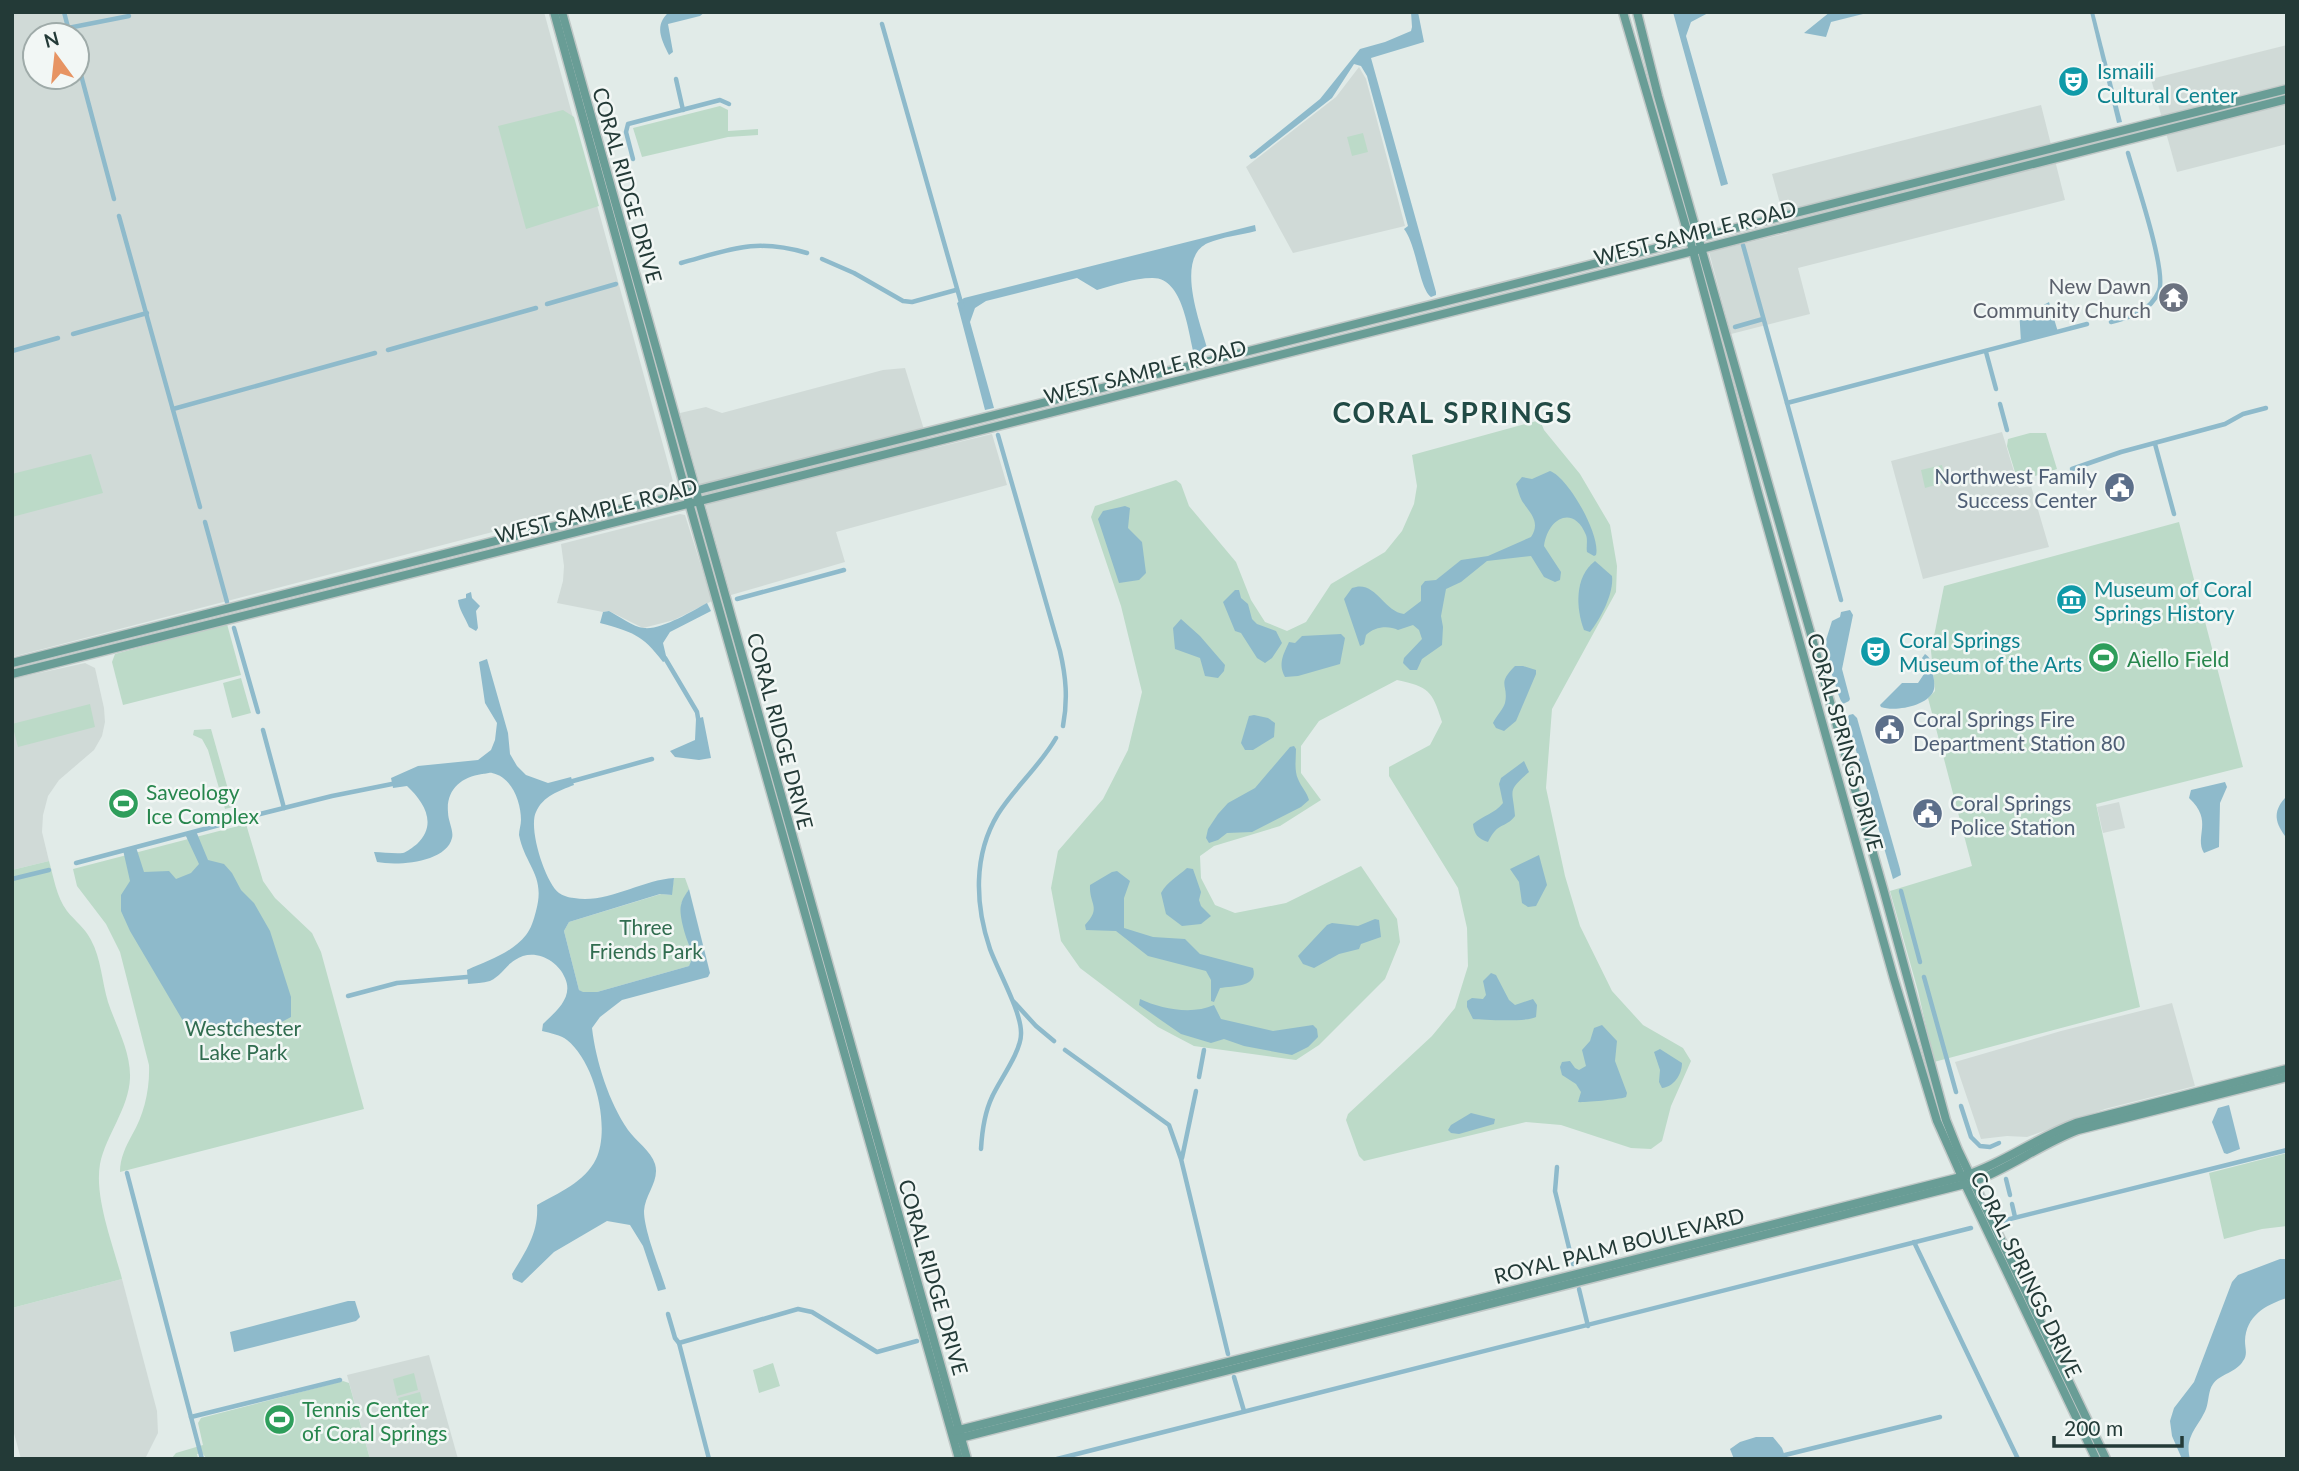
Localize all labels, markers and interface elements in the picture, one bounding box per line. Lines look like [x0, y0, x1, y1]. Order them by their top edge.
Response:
north arrow [21, 21, 91, 91]
text: N [41, 26, 62, 52]
place label: Ismaili Cultural Center [2097, 58, 2238, 107]
theatre icon: Ismaili Cultural Center [2057, 65, 2091, 99]
street label: CORAL RIDGE DRIVE [588, 84, 668, 286]
street label: WEST SAMPLE ROAD [1591, 195, 1799, 269]
place label: New Dawn Community Church [1973, 273, 2151, 322]
temple icon: New Dawn Community Church [2157, 280, 2191, 314]
street label: WEST SAMPLE ROAD [1041, 334, 1249, 408]
district label: CORAL SPRINGS [1333, 395, 1573, 429]
place label: Northwest Family Success Center [1934, 463, 2097, 512]
public building icon: Northwest Family Success Center [2103, 470, 2137, 504]
street label: WEST SAMPLE ROAD [492, 473, 700, 547]
place label: Museum of Coral Springs History [2094, 576, 2252, 625]
museum icon: Museum of Coral Springs History [2054, 583, 2088, 617]
place label: Coral Springs Museum of the Arts [1899, 627, 2082, 676]
street label: CORAL RIDGE DRIVE [743, 630, 819, 832]
street label: CORAL SPRINGS DRIVE [1803, 630, 1889, 854]
theatre icon: Coral Springs Museum of the Arts [1859, 634, 1893, 668]
sports icon: Aiello Field [2087, 641, 2121, 675]
place label: Aiello Field [2127, 646, 2229, 671]
place label: Coral Springs Fire Department Station 80 [1913, 706, 2125, 755]
public building icon: Coral Springs Fire Department Station 80 [1873, 713, 1907, 747]
place label: Saveology Ice Complex [146, 779, 260, 828]
sports icon: Saveology Ice Complex [106, 786, 140, 820]
place label: Coral Springs Police Station [1950, 790, 2076, 839]
public building icon: Coral Springs Police Station [1910, 797, 1944, 831]
park label: Three Friends Park [589, 914, 703, 963]
park label: Westchester Lake Park [185, 1015, 302, 1064]
street label: CORAL SPRINGS DRIVE [1966, 1167, 2088, 1381]
street label: CORAL RIDGE DRIVE [894, 1176, 974, 1378]
street label: ROYAL PALM BOULEVARD [1491, 1202, 1747, 1288]
place label: Tennis Center of Coral Springs [302, 1396, 447, 1445]
sports icon: Tennis Center of Coral Springs [262, 1403, 296, 1437]
scale bar [2054, 1404, 2182, 1448]
text: 200 m [2064, 1415, 2123, 1440]

